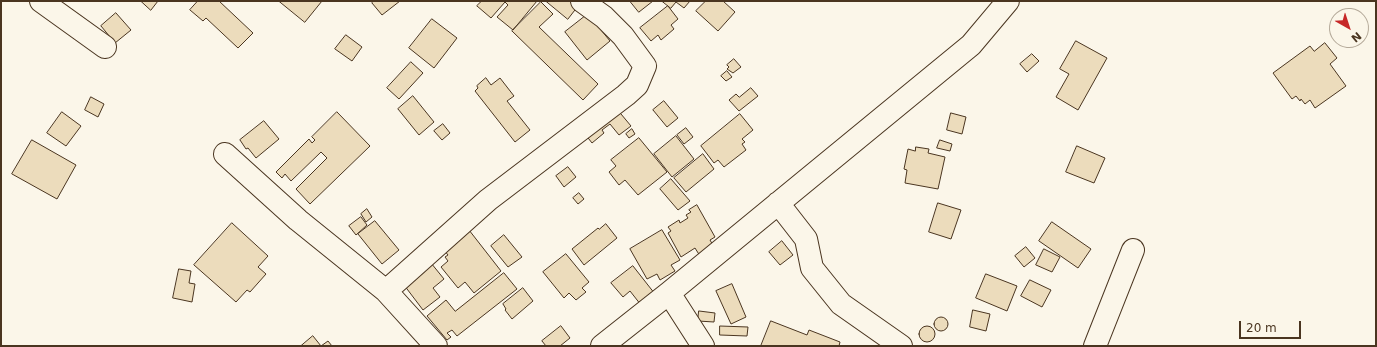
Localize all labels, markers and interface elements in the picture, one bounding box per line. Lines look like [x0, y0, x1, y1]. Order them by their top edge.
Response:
north arrow [1329, 8, 1369, 48]
text: N [1349, 29, 1364, 45]
scale bar [1241, 313, 1303, 339]
text: 20 m [1246, 321, 1277, 335]

